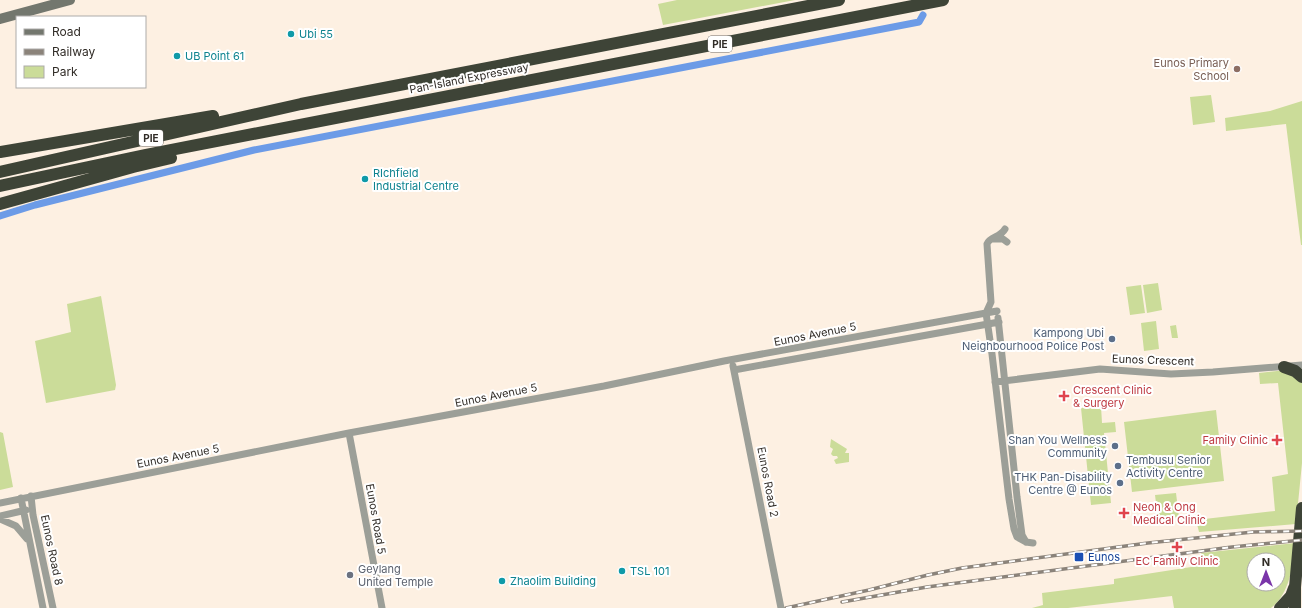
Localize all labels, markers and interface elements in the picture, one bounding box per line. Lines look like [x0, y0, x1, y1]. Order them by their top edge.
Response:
legend [16, 16, 146, 88]
text: Road [52, 24, 81, 39]
place label: Ubi 55 [299, 27, 333, 41]
marker: Ubi 55 [286, 29, 296, 39]
road number: PIE [708, 36, 732, 52]
text: Railway [52, 44, 96, 59]
place label: UB Point 61 [185, 49, 244, 63]
marker: UB Point 61 [172, 51, 182, 61]
place label: Eunos Primary School [1154, 56, 1229, 83]
street label: Pan-Island Expressway [408, 60, 530, 96]
text: Park [52, 64, 78, 79]
marker: Eunos Primary School [1232, 64, 1242, 74]
road number: PIE [139, 130, 163, 146]
place label: RIchfield Industrial Centre [373, 166, 459, 193]
marker: RIchfield Industrial Centre [360, 174, 370, 184]
street label: Eunos Avenue 5 [773, 319, 858, 349]
place label: Kampong Ubi Neighbourhood Police Post [962, 326, 1104, 353]
marker: Kampong Ubi Neighbourhood Police Post [1107, 334, 1117, 344]
street label: Eunos Crescent [1112, 352, 1195, 368]
street label: Eunos Avenue 5 [454, 380, 539, 410]
place label: Crescent Clinic & Surgery [1073, 383, 1152, 410]
marker: Crescent Clinic & Surgery [1058, 390, 1070, 402]
place label: Shan You Wellness Community [1008, 433, 1107, 460]
place label: Family Clinic [1202, 433, 1268, 447]
marker: Family Clinic [1271, 434, 1283, 446]
street label: Eunos Avenue 5 [136, 441, 221, 471]
marker: Shan You Wellness Community [1110, 441, 1120, 451]
street label: Eunos Road 2 [754, 446, 782, 518]
place label: Tembusu Senior Activity Centre [1126, 453, 1210, 480]
marker: Tembusu Senior Activity Centre [1113, 461, 1123, 471]
place label: THK Pan-Disability Centre @ Eunos [1014, 470, 1112, 497]
marker: THK Pan-Disability Centre @ Eunos [1115, 478, 1125, 488]
street label: Eunos Road 5 [363, 483, 389, 556]
place label: Neoh & Ong Medical Clinic [1133, 500, 1206, 527]
marker: Neoh & Ong Medical Clinic [1118, 507, 1130, 519]
street label: Eunos Road 8 [38, 514, 66, 587]
marker: EC Family Clinic [1171, 541, 1183, 553]
place label: Eunos [1088, 550, 1120, 564]
marker: Eunos [1073, 551, 1085, 563]
north arrow [1246, 552, 1286, 592]
place label: EC Family Clinic [1135, 554, 1219, 568]
text: N [1262, 555, 1270, 569]
place label: Geylang United Temple [358, 562, 433, 589]
place label: TSL 101 [630, 564, 669, 578]
marker: TSL 101 [617, 566, 627, 576]
marker: Geylang United Temple [345, 570, 355, 580]
place label: Zhaolim Building [510, 574, 596, 588]
marker: Zhaolim Building [497, 576, 507, 586]

